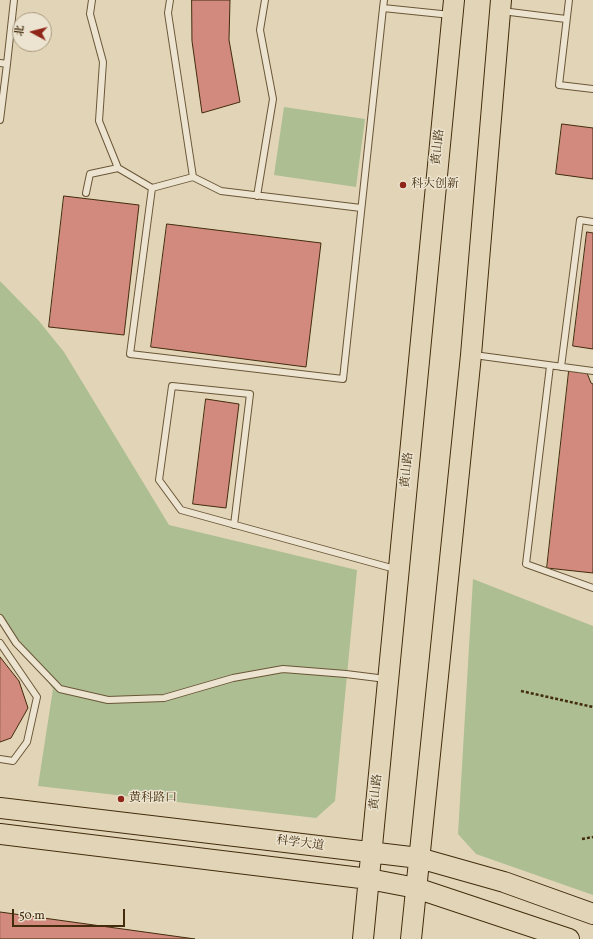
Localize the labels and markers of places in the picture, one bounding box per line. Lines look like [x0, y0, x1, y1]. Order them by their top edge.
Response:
place label: 科大创新 [411, 178, 459, 192]
marker: 科大创新 [398, 180, 408, 190]
place label: 黄科路口 [129, 792, 177, 806]
marker: 黄科路口 [116, 794, 126, 804]

